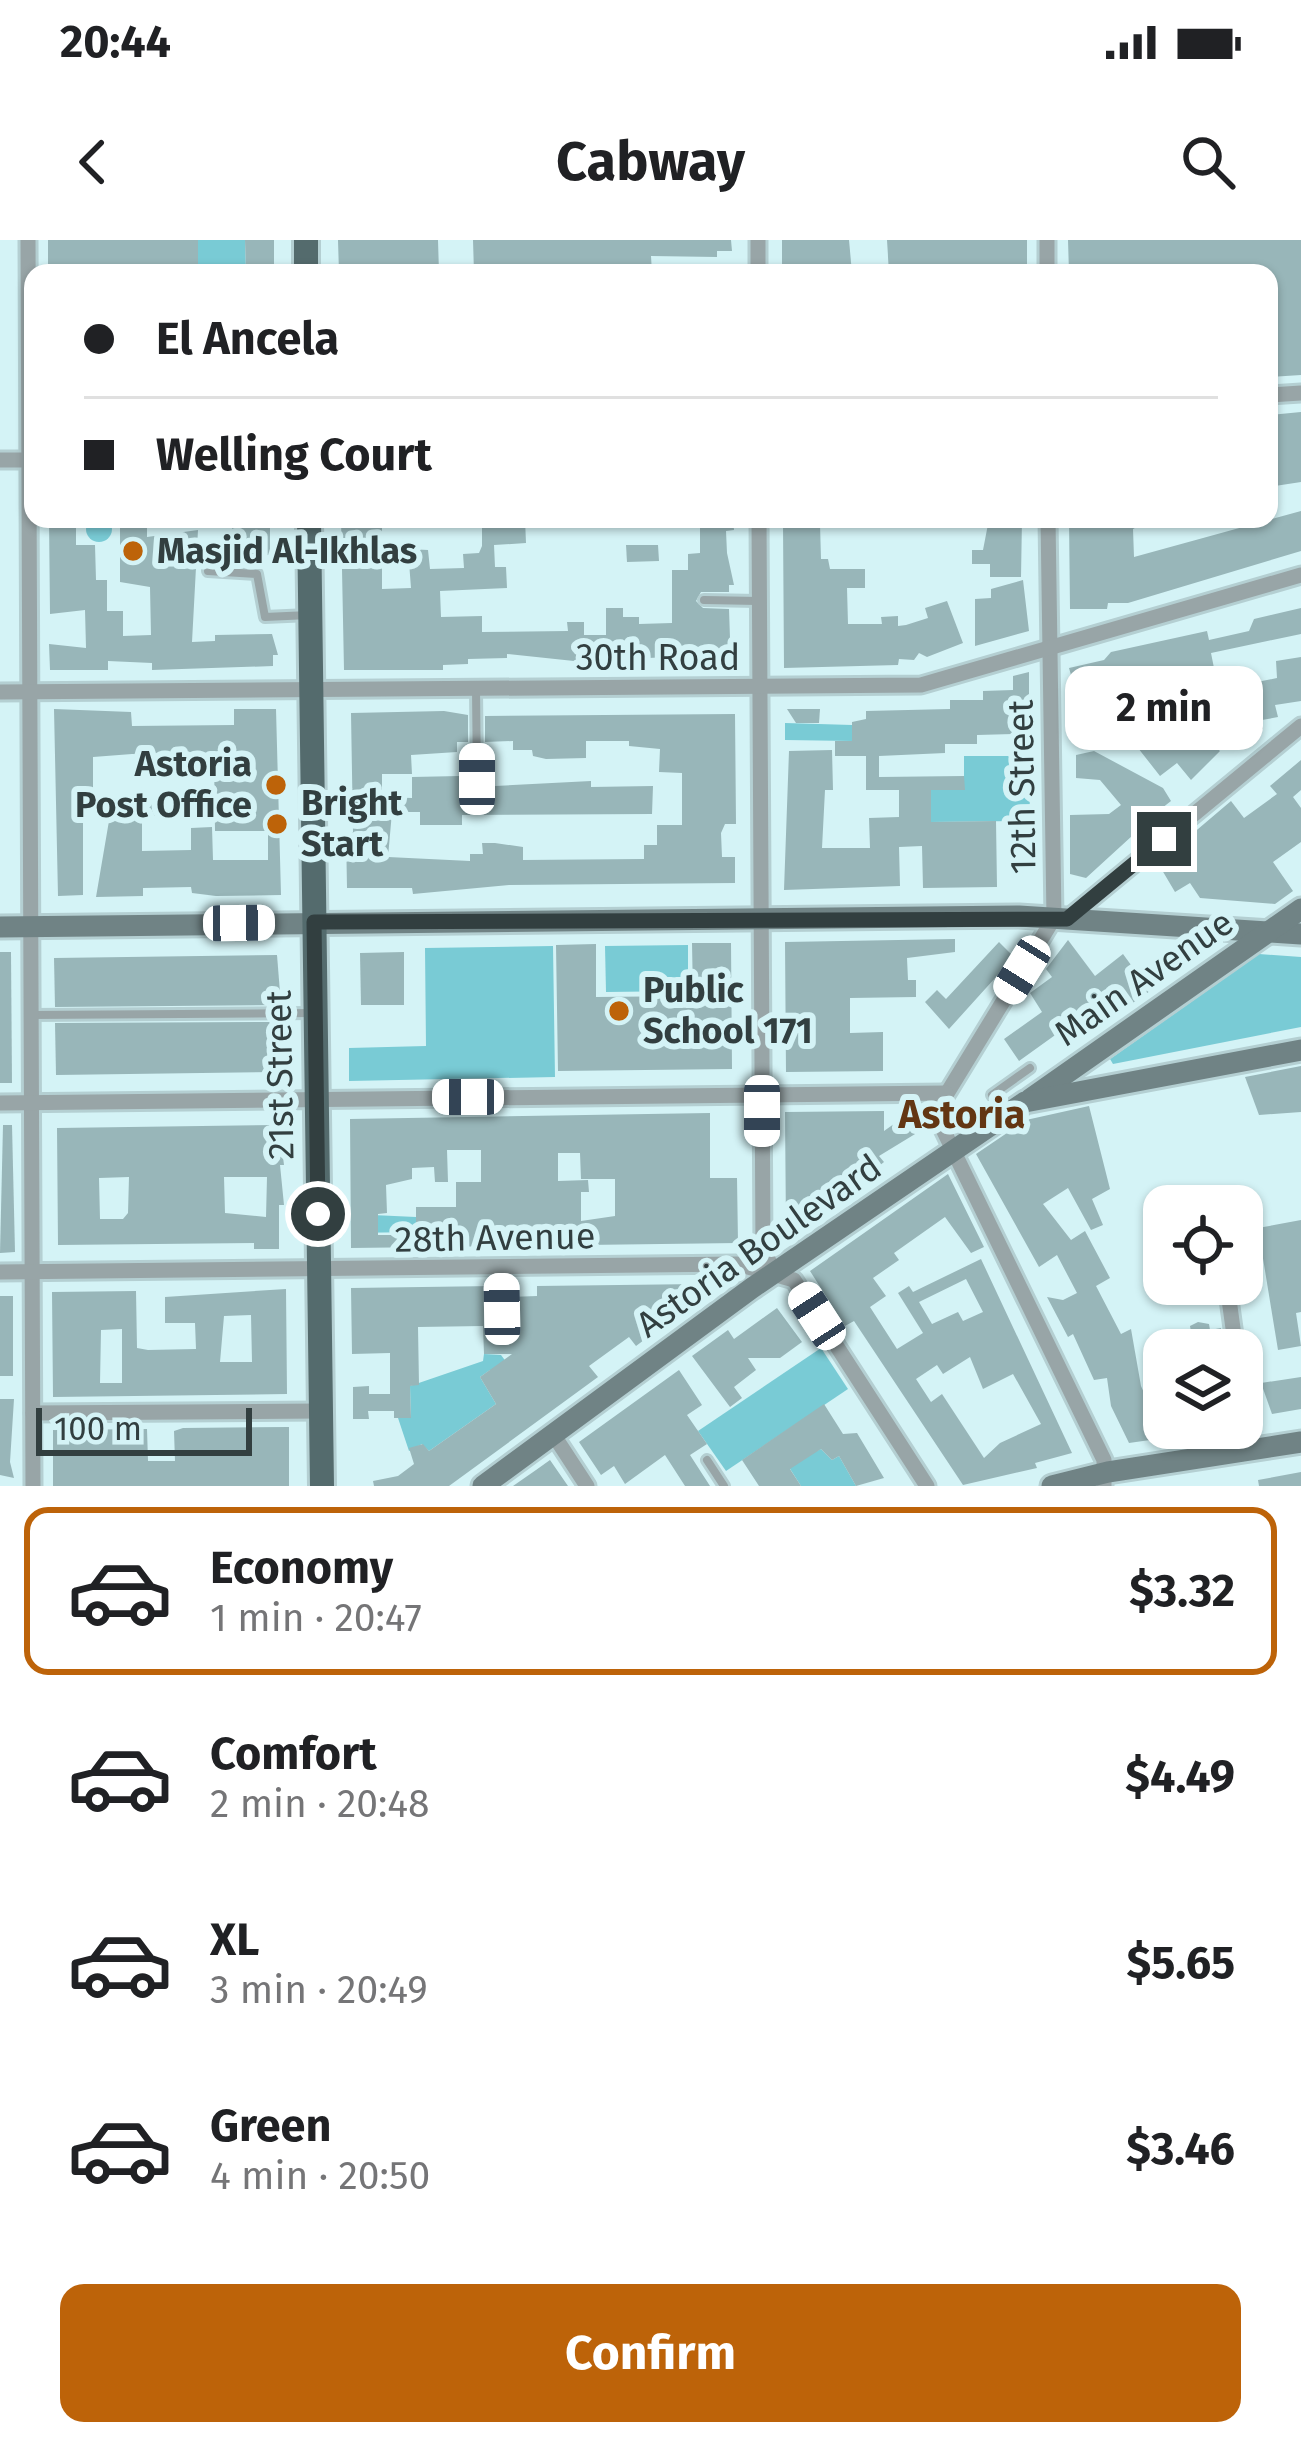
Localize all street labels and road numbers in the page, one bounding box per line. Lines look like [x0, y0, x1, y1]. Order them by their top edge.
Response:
street label: 30th Road [576, 636, 740, 680]
street label: 12th Street [998, 699, 1046, 875]
street label: Main Avenue [1046, 900, 1242, 1056]
street label: 21st Street [257, 990, 303, 1160]
street label: Astoria Boulevard [628, 1145, 890, 1347]
street label: 28th Avenue [394, 1214, 596, 1262]

